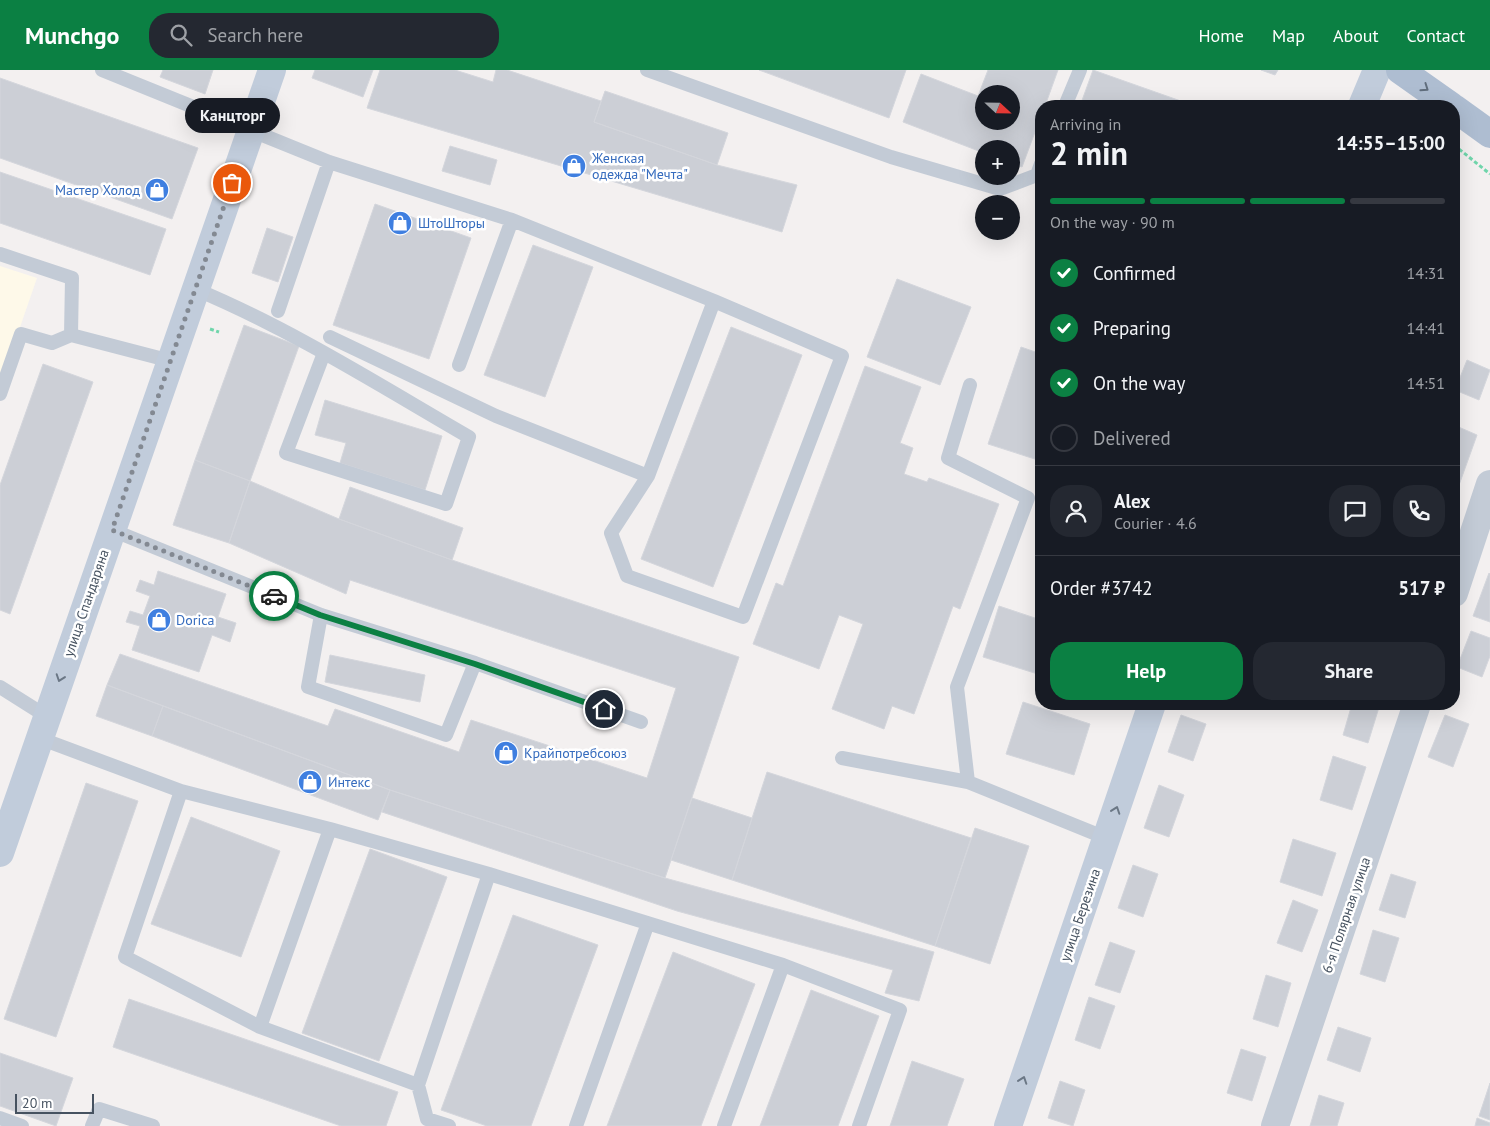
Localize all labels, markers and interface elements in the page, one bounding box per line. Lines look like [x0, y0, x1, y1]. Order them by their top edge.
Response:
search box [149, 13, 499, 58]
text: Munchgo [25, 20, 119, 51]
icon: search [167, 21, 195, 49]
text: Search here [207, 23, 303, 47]
text: Home [1198, 24, 1244, 47]
text: Map [1272, 24, 1305, 47]
text: About [1333, 24, 1379, 47]
text: Contact [1407, 24, 1465, 47]
one-way arrow [1420, 82, 1429, 91]
north arrow [975, 85, 1020, 130]
map controls [975, 85, 1020, 240]
callout: Канцторг [184, 98, 280, 133]
text: Канцторг [200, 105, 265, 125]
text: Arriving in [1050, 114, 1121, 134]
text: 14:55–15:00 [1336, 131, 1445, 155]
text: 2 min [1050, 132, 1128, 174]
button: + [975, 140, 1020, 185]
place label: Женская одежда "Мечта" [591, 149, 688, 183]
shop icon: Женская одежда "Мечта" [561, 153, 587, 179]
pin [211, 162, 253, 204]
icon: bag [218, 169, 246, 197]
shop icon: Мастер Холод [144, 177, 170, 203]
place label: Мастер Холод [55, 181, 140, 199]
button: − [975, 195, 1020, 240]
shop icon: ШтоШторы [387, 210, 413, 236]
text: On the way · 90 m [1050, 212, 1175, 232]
place label: ШтоШторы [418, 214, 485, 232]
icon: check [1050, 259, 1078, 287]
text: Confirmed [1093, 261, 1176, 285]
text: 14:31 [1407, 263, 1445, 283]
icon: check [1050, 314, 1078, 342]
text: Preparing [1093, 316, 1171, 340]
text: 14:41 [1407, 318, 1445, 338]
icon: check [1050, 369, 1078, 397]
text: On the way [1093, 371, 1185, 395]
text: 14:51 [1407, 373, 1445, 393]
text: Delivered [1093, 426, 1171, 450]
button: person [1050, 485, 1102, 537]
button: chat [1329, 485, 1381, 537]
button: phone [1393, 485, 1445, 537]
text: Alex [1114, 489, 1150, 513]
text: Courier · 4.6 [1114, 513, 1197, 533]
street label: улица Спандаряна [59, 547, 113, 659]
courier [249, 571, 299, 621]
text: Order #3742 [1050, 576, 1153, 600]
text: 517 ₽ [1398, 576, 1445, 600]
icon: car [260, 582, 288, 610]
shop icon: Dorica [146, 607, 172, 633]
place label: Dorica [176, 611, 214, 629]
button: Help [1050, 642, 1243, 700]
button: Share [1253, 642, 1445, 700]
one-way arrow [56, 673, 66, 681]
pin [583, 688, 625, 730]
icon: home [590, 695, 618, 723]
shop icon: Крайпотребсоюз [493, 740, 519, 766]
place label: Крайпотребсоюз [524, 744, 627, 762]
shop icon: Интекс [297, 769, 323, 795]
place label: Интекс [328, 773, 370, 791]
one-way arrow [1110, 806, 1120, 815]
street label: 6-я Полярная улица [1318, 855, 1374, 975]
street label: улица Березина [1056, 866, 1104, 964]
one-way arrow [1018, 1076, 1028, 1085]
scale bar [15, 1091, 94, 1114]
text: 20 m [22, 1094, 52, 1112]

